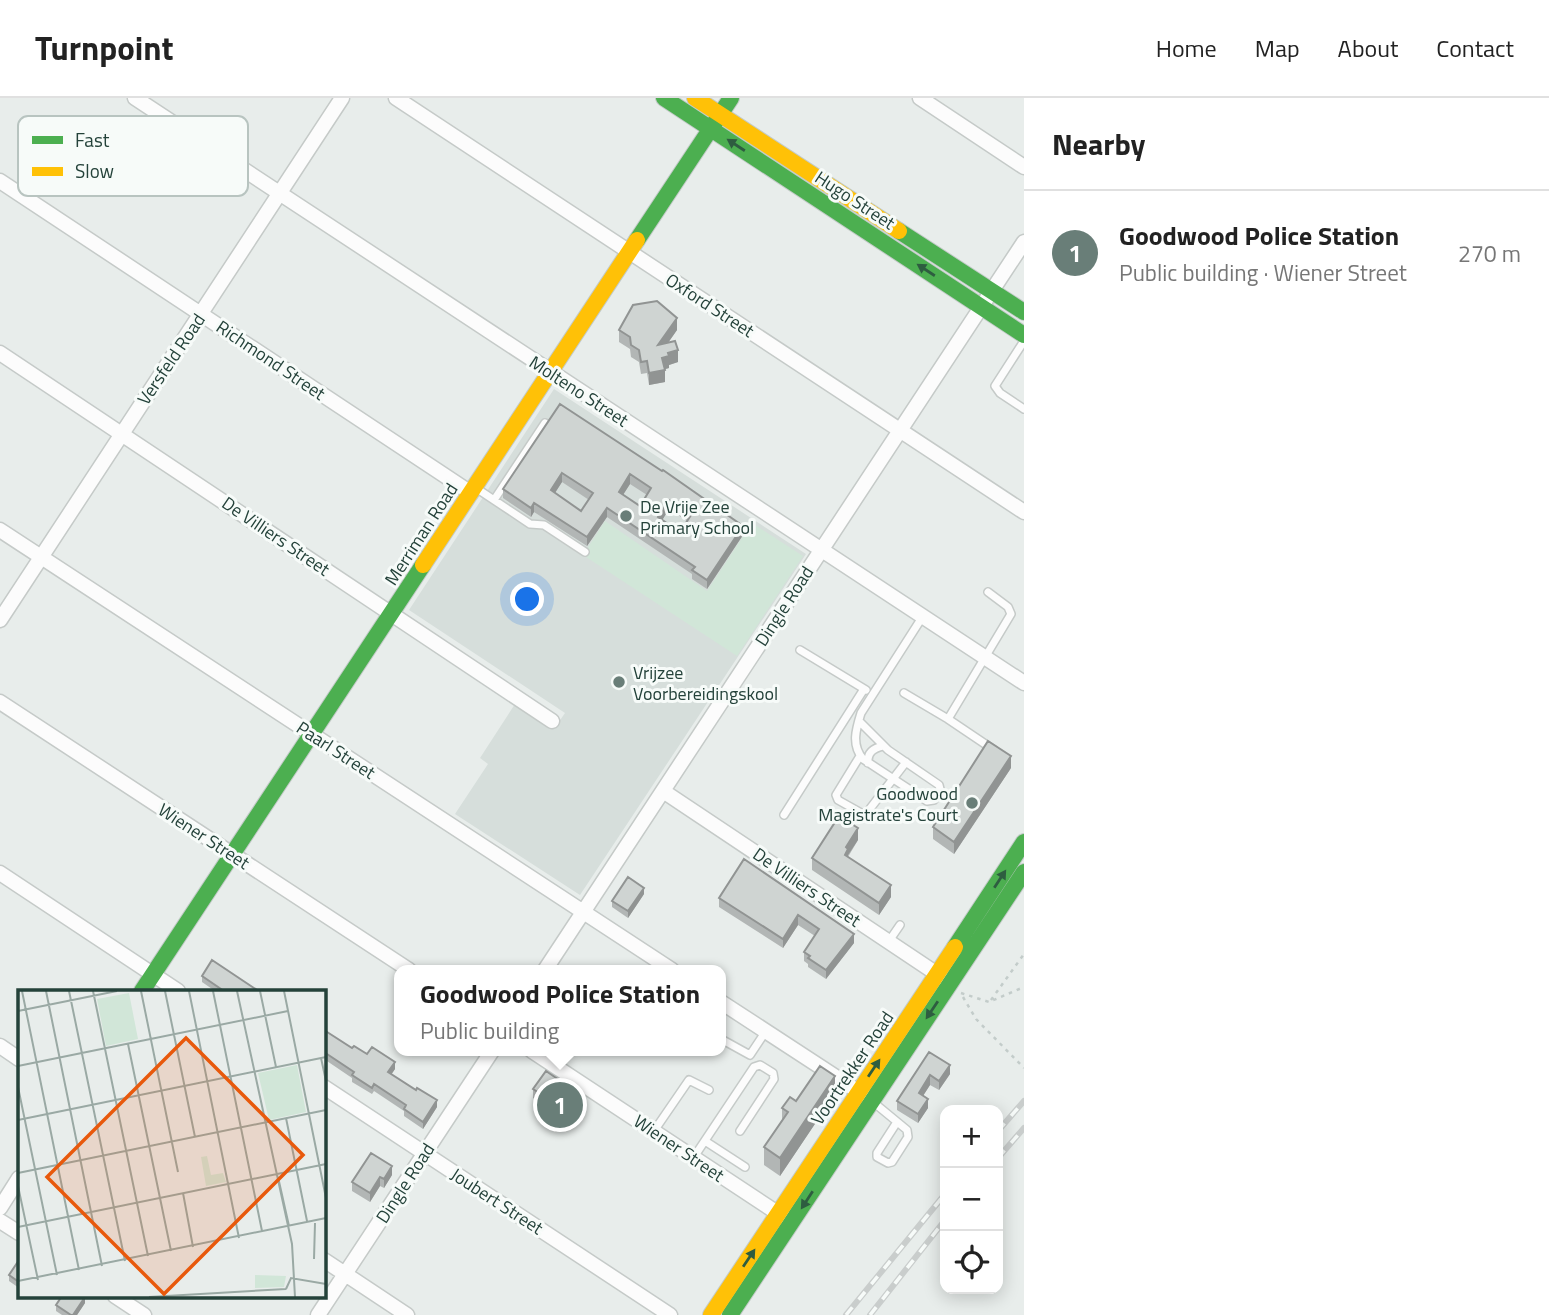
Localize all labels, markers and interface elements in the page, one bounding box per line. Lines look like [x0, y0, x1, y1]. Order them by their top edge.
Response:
text: Turnpoint [35, 23, 174, 73]
text: Home [1156, 30, 1217, 66]
text: Map [1255, 30, 1300, 66]
text: About [1338, 30, 1398, 66]
text: Contact [1436, 30, 1514, 66]
legend [18, 116, 248, 196]
text: Nearby [1052, 121, 1145, 167]
text: Fast [75, 125, 110, 154]
one-way arrow [726, 138, 745, 151]
text: Slow [75, 156, 114, 185]
street label: Hugo Street [810, 164, 901, 236]
text: Goodwood Police Station [1119, 216, 1399, 255]
text: 1 [1069, 236, 1081, 271]
text: 270 m [1458, 236, 1521, 271]
text: Public building · Wiener Street [1119, 255, 1407, 290]
one-way arrow [916, 263, 935, 276]
street label: Oxford Street [660, 266, 760, 344]
street label: Versfeld Road [130, 308, 212, 410]
street label: Richmond Street [211, 313, 332, 407]
street label: Molteno Street [524, 349, 635, 434]
street label: Merriman Road [378, 478, 464, 590]
street label: De Villiers Street [216, 490, 336, 583]
place label: De Vrije Zee Primary School [640, 493, 754, 541]
marker: De Vrije Zee Primary School [618, 508, 634, 524]
street label: Dingle Road [748, 561, 820, 651]
your location [510, 582, 544, 616]
place label: Vrijzee Voorbereidingskool [633, 659, 778, 707]
marker: Vrijzee Voorbereidingskool [611, 674, 627, 690]
street label: Paarl Street [291, 714, 381, 786]
place label: Goodwood Magistrate's Court [818, 780, 959, 828]
marker: Goodwood Magistrate's Court [964, 795, 980, 811]
street label: Wiener Street [153, 796, 256, 876]
street label: De Villiers Street [747, 841, 867, 934]
one-way arrow [993, 869, 1006, 888]
popup [394, 965, 726, 1056]
text: Goodwood Police Station [420, 974, 700, 1013]
inset map [18, 990, 326, 1298]
one-way arrow [925, 1001, 939, 1019]
street label: Voortrekker Road [804, 1006, 900, 1130]
text: Public building [420, 1013, 559, 1048]
one-way arrow [867, 1059, 881, 1077]
pin: 1 [537, 1079, 583, 1131]
map controls [940, 1105, 1003, 1294]
button: + [940, 1105, 1003, 1168]
street label: Wiener Street [628, 1108, 730, 1189]
street label: Dingle Road [369, 1138, 441, 1228]
street label: Joubert Street [445, 1161, 549, 1241]
button: − [940, 1168, 1003, 1231]
one-way arrow [800, 1190, 813, 1210]
button: locate [940, 1231, 1003, 1294]
one-way arrow [742, 1249, 756, 1267]

